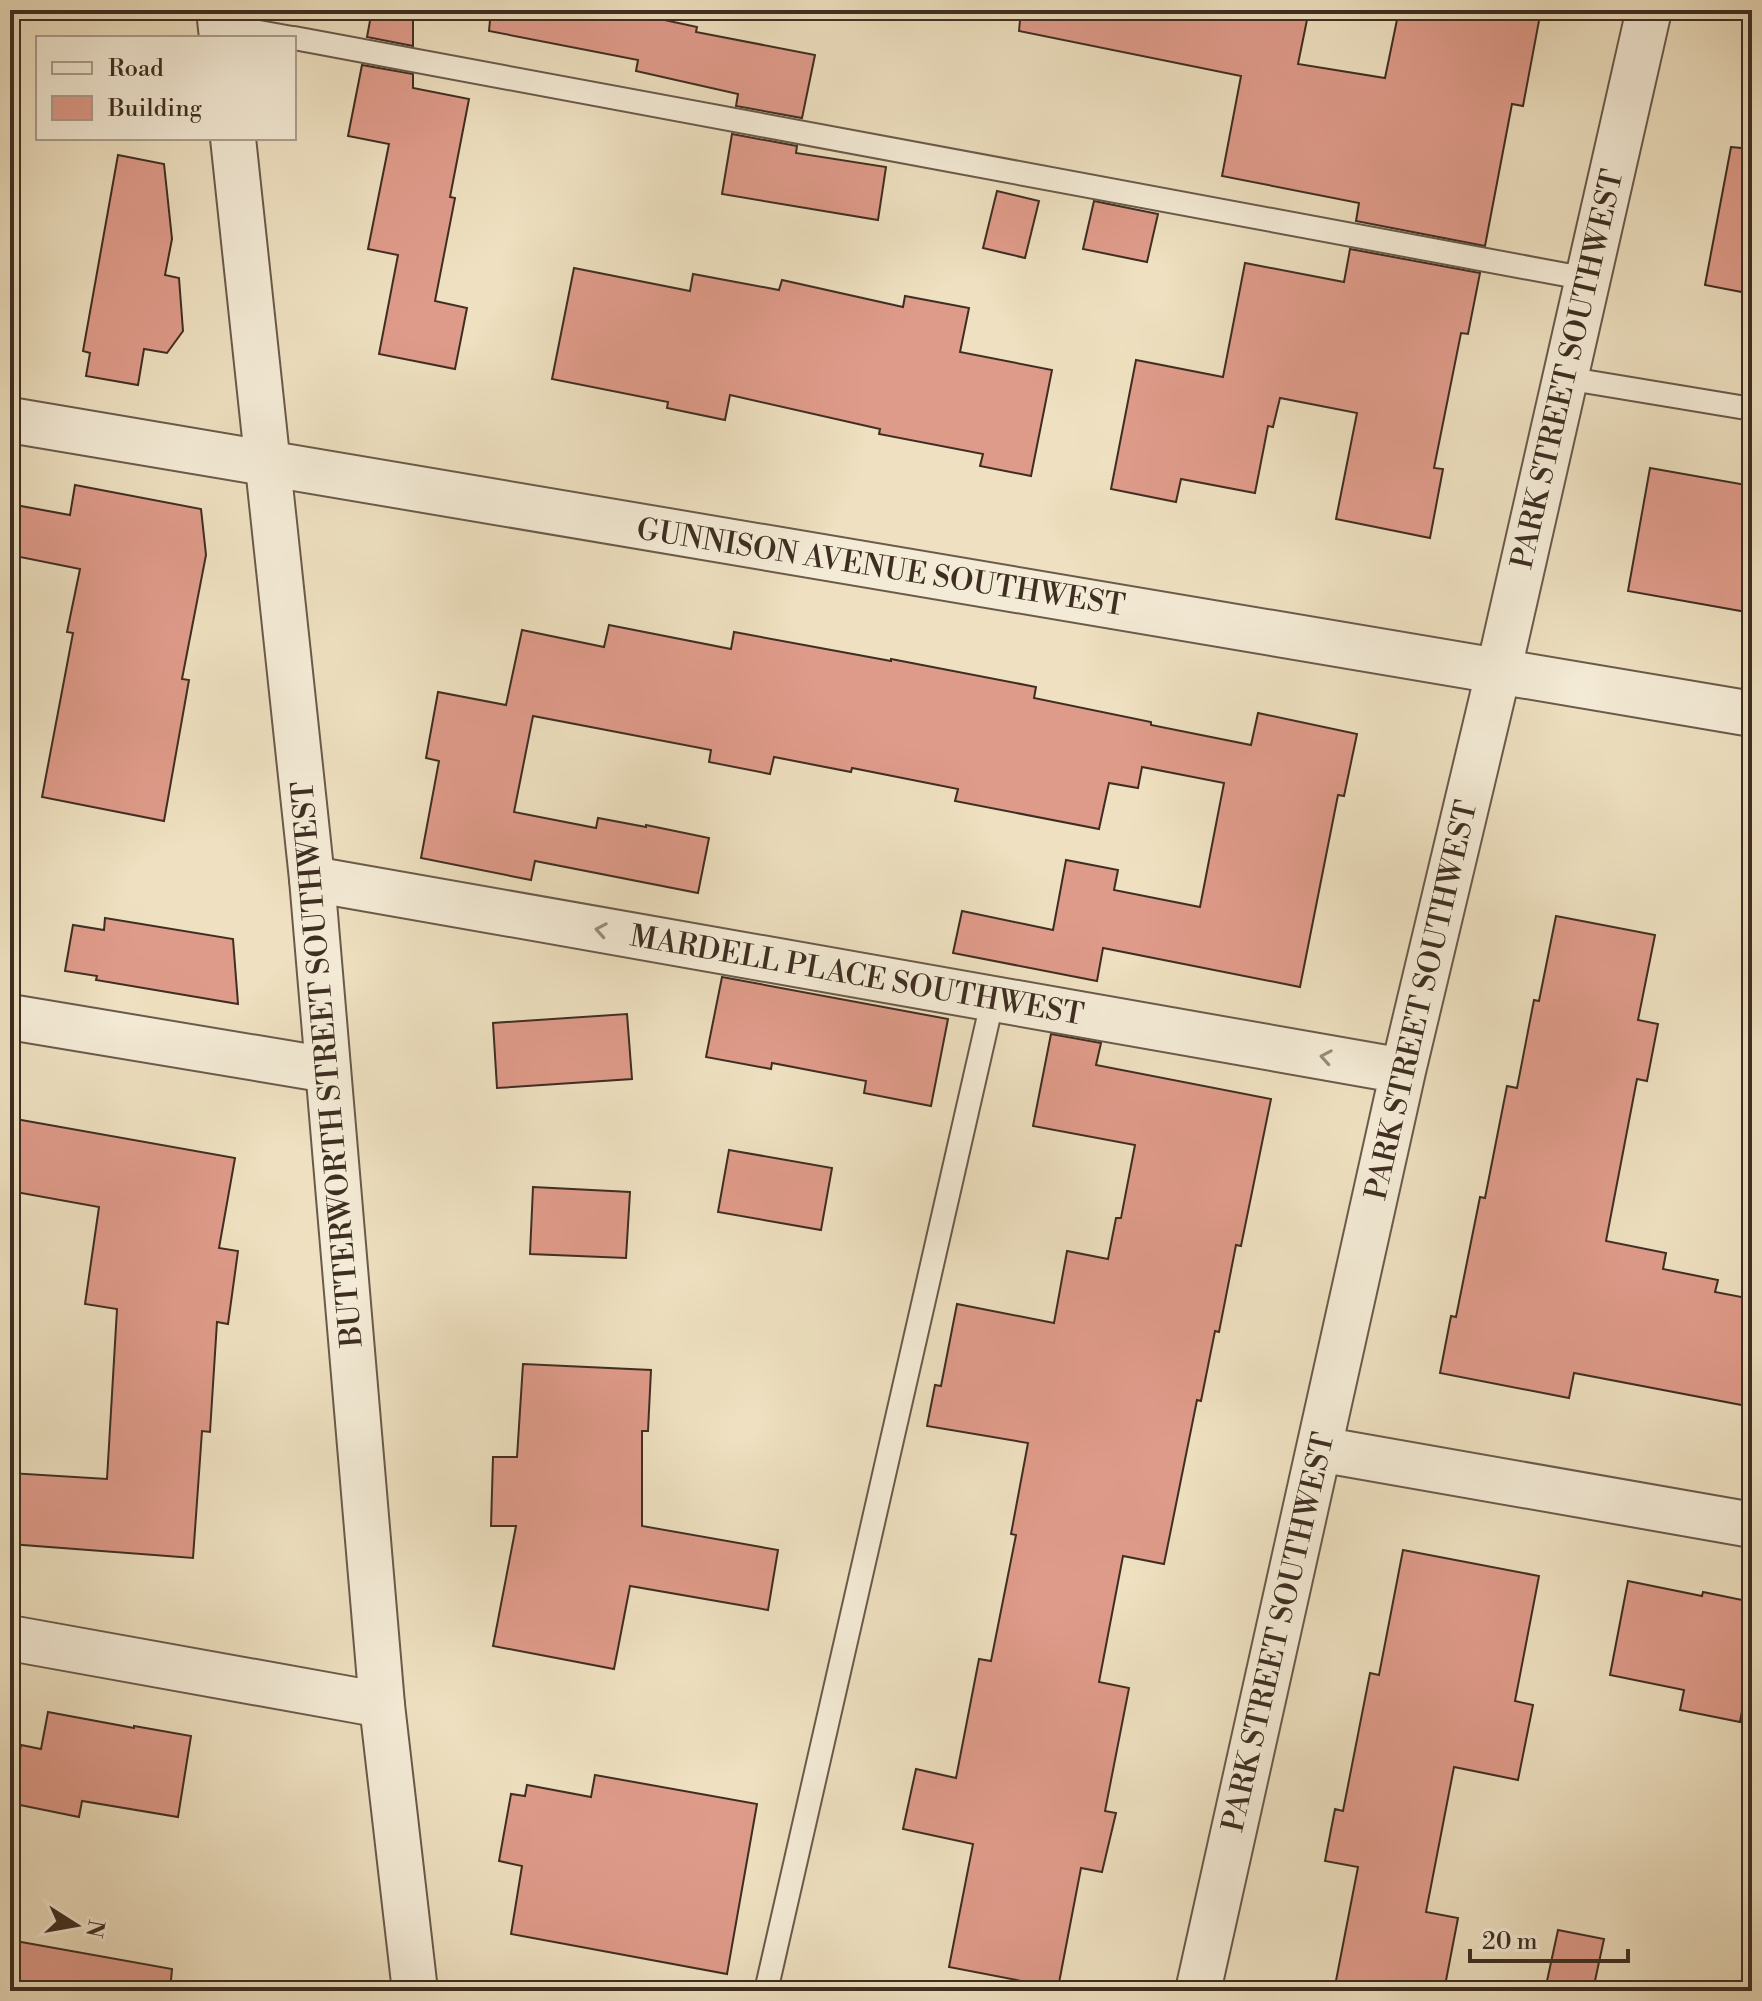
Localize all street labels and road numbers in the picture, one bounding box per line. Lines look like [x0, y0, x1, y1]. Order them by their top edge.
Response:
street label: PARK STREET SOUTHWEST [1504, 166, 1632, 572]
street label: GUNNISON AVENUE SOUTHWEST [634, 511, 1128, 625]
street label: BUTTERWORTH STREET SOUTHWEST [284, 779, 372, 1349]
street label: PARK STREET SOUTHWEST [1358, 797, 1486, 1203]
street label: MARDELL PLACE SOUTHWEST [627, 917, 1087, 1035]
street label: PARK STREET SOUTHWEST [1215, 1429, 1343, 1835]

